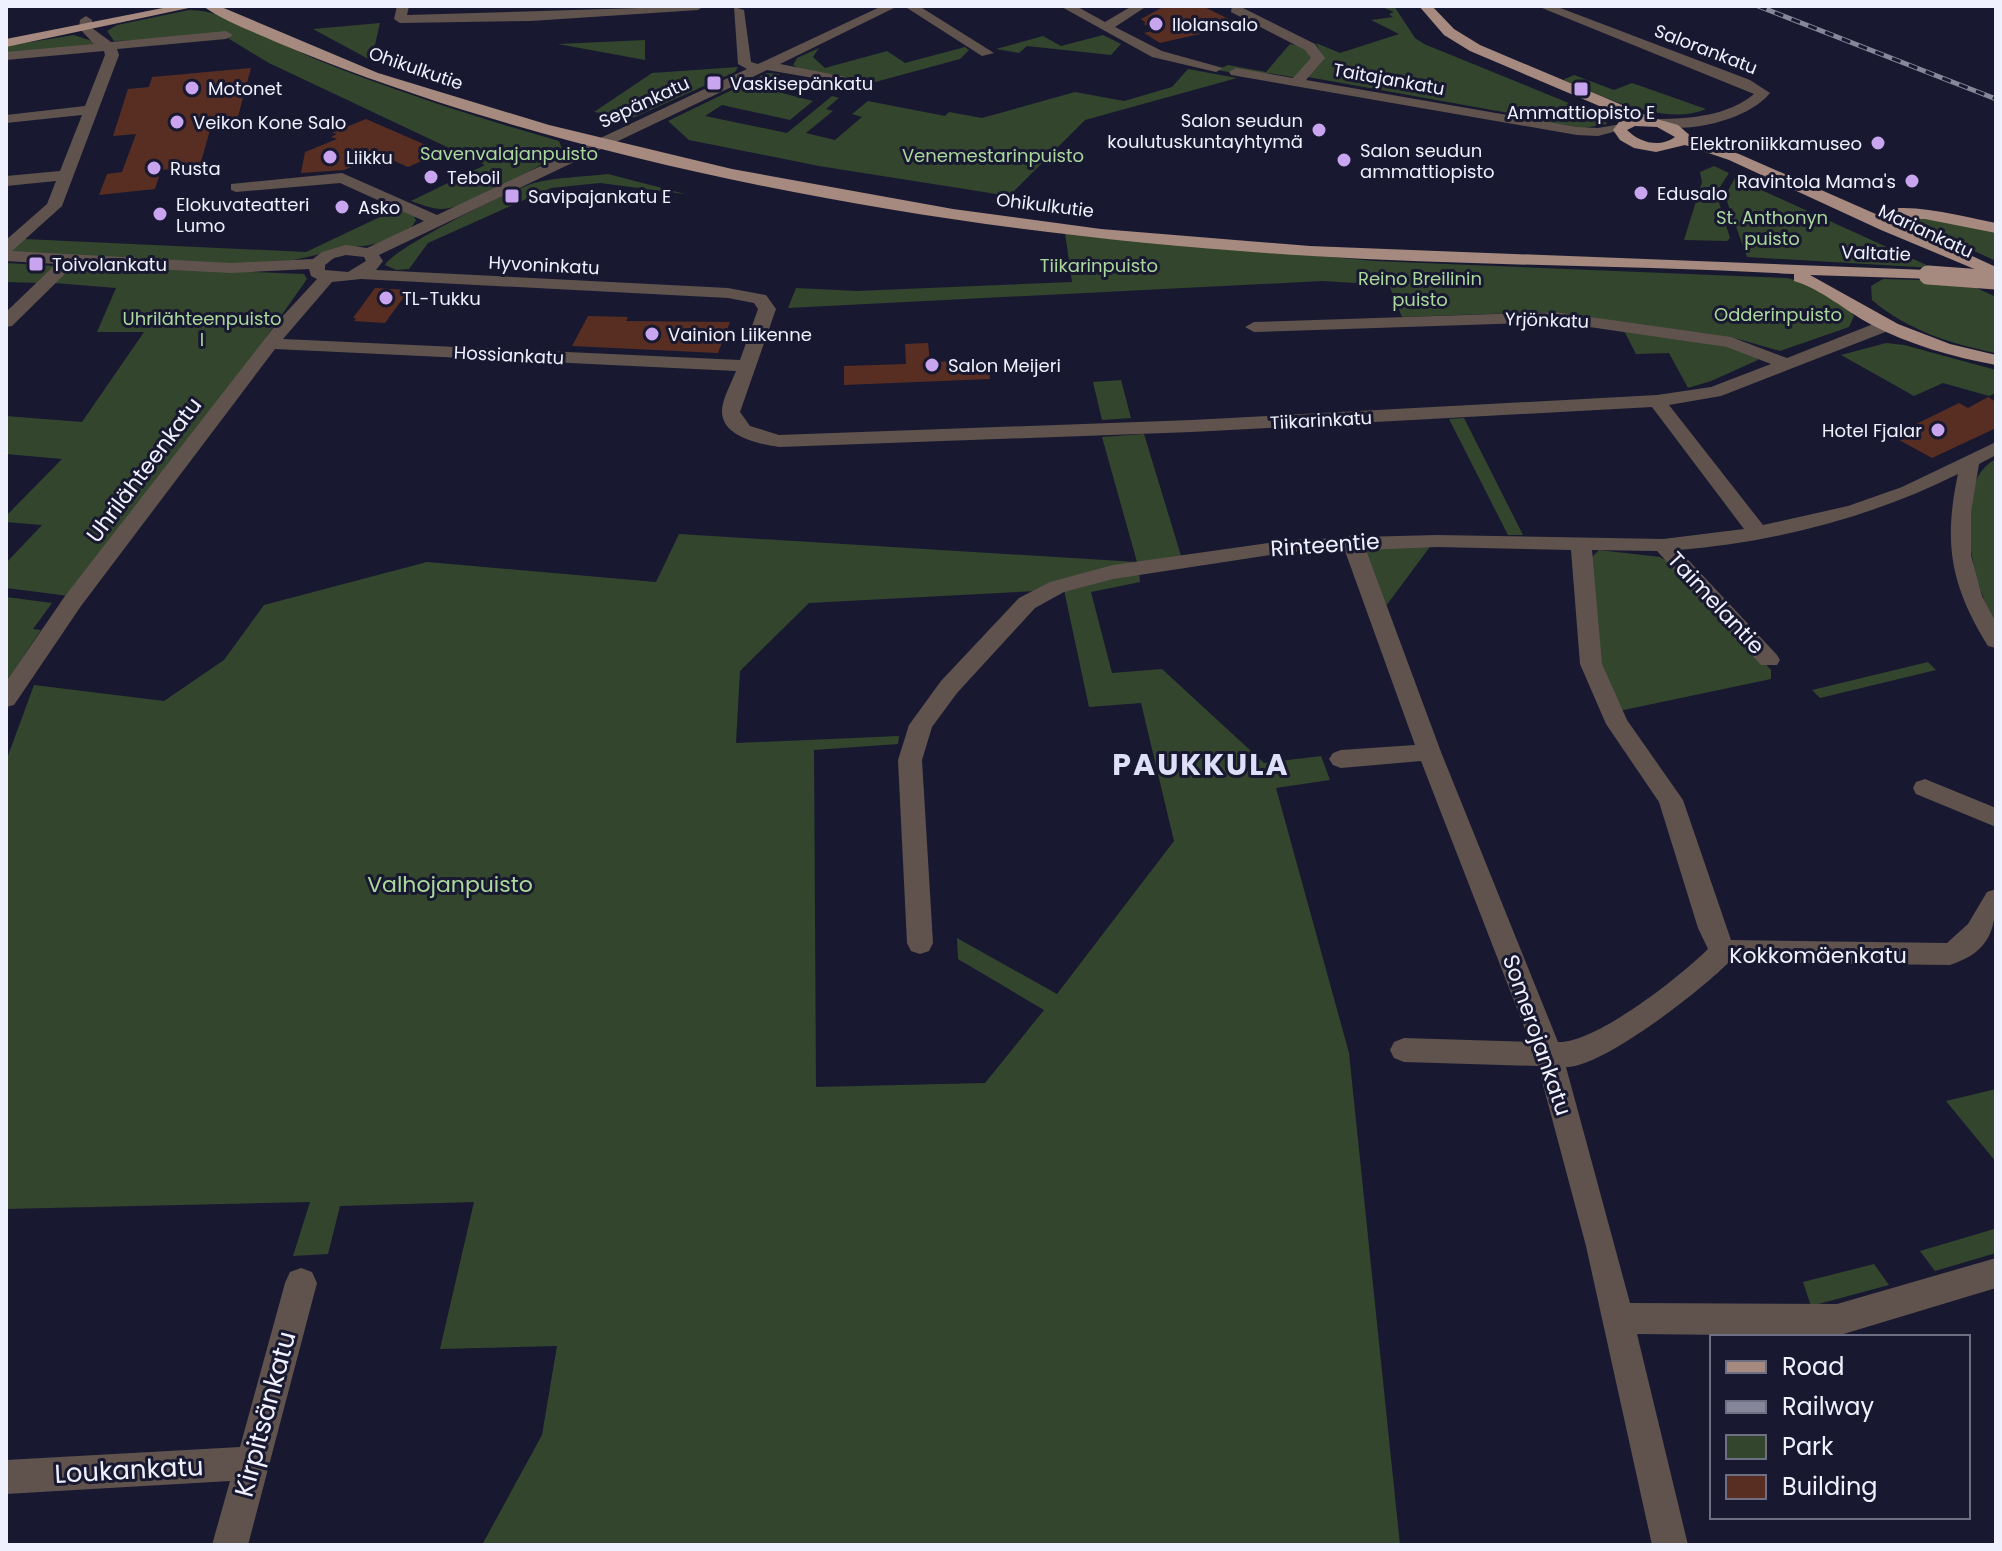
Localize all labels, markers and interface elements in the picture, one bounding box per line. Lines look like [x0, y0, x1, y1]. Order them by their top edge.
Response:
place label: Ilolansalo [1172, 12, 1258, 37]
marker: Ilolansalo [1147, 15, 1165, 33]
street label: Salorankatu [1651, 18, 1761, 80]
street label: Ohikulkutie [365, 40, 467, 96]
street label: Taitajankatu [1331, 57, 1447, 101]
street label: Sepänkatu [595, 70, 693, 134]
place label: Vaskisepänkatu [730, 71, 873, 96]
marker: Vaskisepänkatu [705, 74, 723, 92]
place label: Motonet [208, 76, 282, 101]
marker: Motonet [183, 79, 201, 97]
marker: Ammattiopisto E [1572, 80, 1590, 98]
place label: Ammattiopisto E [1507, 100, 1655, 125]
place label: Salon seudun koulutuskuntayhtymä [1107, 108, 1303, 154]
place label: Veikon Kone Salo [193, 110, 346, 135]
marker: Veikon Kone Salo [168, 113, 186, 131]
marker: Salon seudun koulutuskuntayhtymä [1310, 121, 1328, 139]
place label: Elektroniikkamuseo [1690, 131, 1862, 156]
marker: Elektroniikkamuseo [1869, 134, 1887, 152]
place label: Salon seudun ammattiopisto [1360, 138, 1495, 184]
park label: Savenvalajanpuisto [420, 141, 598, 166]
park label: Venemestarinpuisto [902, 143, 1084, 168]
place label: Liikku [346, 145, 393, 170]
marker: Liikku [321, 148, 339, 166]
marker: Salon seudun ammattiopisto [1335, 151, 1353, 169]
place label: Rusta [170, 156, 221, 181]
marker: Rusta [145, 159, 163, 177]
place label: Teboil [447, 165, 500, 190]
marker: Teboil [422, 168, 440, 186]
place label: Ravintola Mama's [1737, 169, 1896, 194]
marker: Ravintola Mama's [1903, 172, 1921, 190]
place label: Edusalo [1657, 181, 1727, 206]
place label: Savipajankatu E [528, 184, 671, 209]
marker: Edusalo [1632, 184, 1650, 202]
marker: Savipajankatu E [503, 187, 521, 205]
street label: Ohikulkutie [995, 187, 1095, 223]
place label: Elokuvateatteri Lumo [176, 192, 310, 238]
place label: Asko [358, 195, 400, 220]
marker: Asko [333, 198, 351, 216]
street label: Mariankatu [1874, 198, 1978, 264]
marker: Elokuvateatteri Lumo [151, 205, 169, 223]
park label: St. Anthonyn puisto [1716, 205, 1828, 251]
street label: Valtatie [1841, 239, 1911, 267]
street label: Hyvoninkatu [488, 250, 600, 280]
place label: Toivolankatu [52, 252, 167, 277]
park label: Tiikarinpuisto [1040, 253, 1158, 278]
marker: Toivolankatu [27, 255, 45, 273]
park label: Reino Breilinin puisto [1358, 266, 1482, 312]
place label: TL-Tukku [402, 286, 481, 311]
marker: TL-Tukku [377, 289, 395, 307]
park label: Odderinpuisto [1714, 302, 1842, 327]
park label: Uhrilähteenpuisto I [123, 306, 281, 352]
street label: Yrjönkatu [1504, 306, 1590, 334]
place label: Vainion Liikenne [668, 322, 812, 347]
marker: Vainion Liikenne [643, 325, 661, 343]
street label: Hossiankatu [453, 340, 565, 370]
place label: Salon Meijeri [948, 353, 1061, 378]
marker: Salon Meijeri [923, 356, 941, 374]
street label: Uhrilähteenkatu [79, 391, 209, 549]
street label: Tiikarinkatu [1269, 405, 1373, 435]
place label: Hotel Fjalar [1822, 418, 1922, 443]
marker: Hotel Fjalar [1929, 421, 1947, 439]
street label: Rinteentie [1269, 526, 1381, 564]
street label: Taimelantie [1660, 545, 1772, 661]
district label: PAUKKULA [1112, 743, 1290, 786]
park label: Valhojanpuisto [367, 869, 533, 900]
street label: Kokkomäenkatu [1729, 940, 1907, 971]
street label: Somerojankatu [1495, 950, 1579, 1120]
street label: Kirpitsänkatu [226, 1327, 304, 1501]
legend [1710, 1335, 1970, 1519]
text: Road [1782, 1350, 1844, 1383]
text: Railway [1782, 1390, 1875, 1423]
text: Park [1782, 1430, 1834, 1463]
street label: Loukankatu [54, 1448, 204, 1492]
text: Building [1782, 1470, 1878, 1503]

